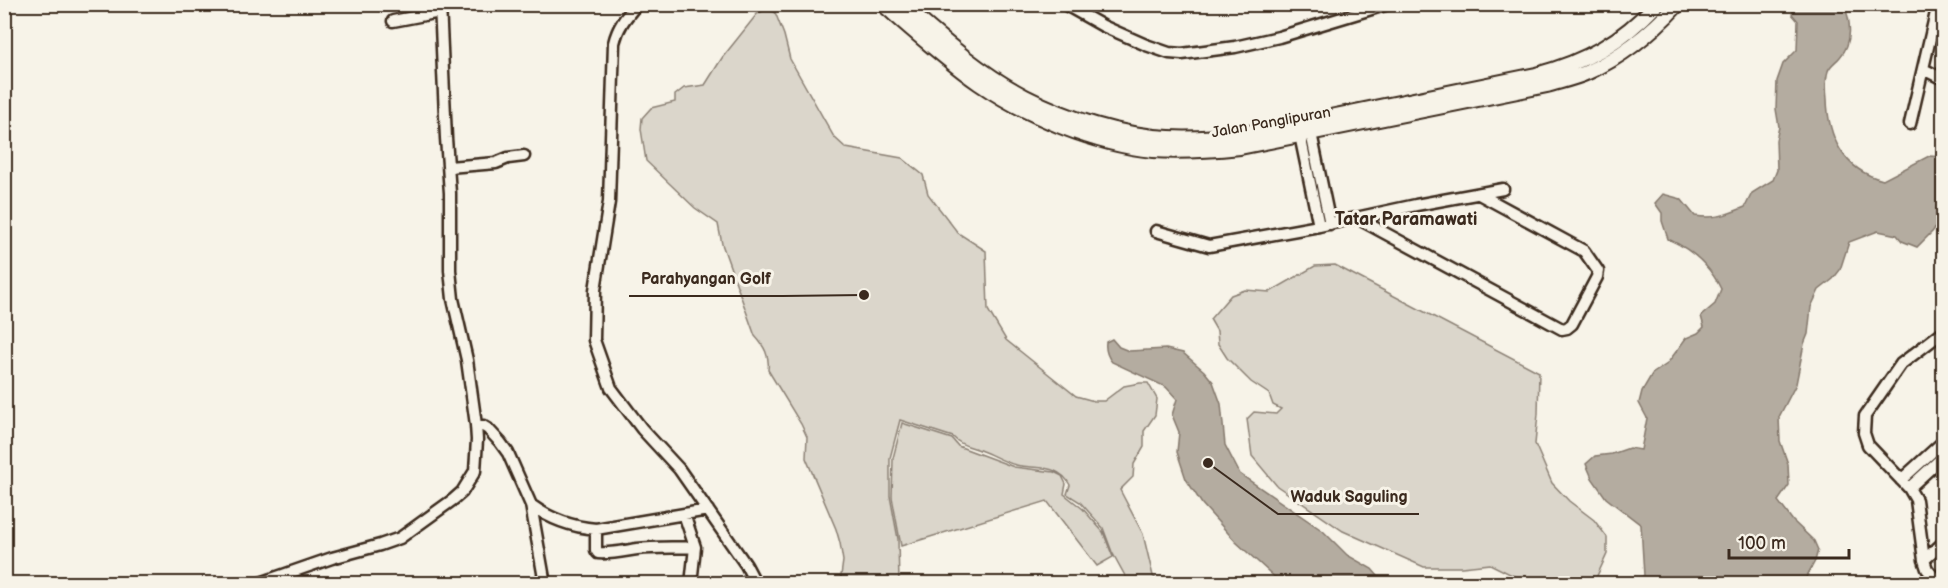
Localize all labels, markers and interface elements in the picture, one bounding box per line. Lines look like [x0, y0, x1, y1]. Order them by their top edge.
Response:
street label: Jalan Panglipuran [1210, 103, 1332, 142]
district label: Tatar Paramawati [1335, 209, 1477, 230]
callout: Parahyangan Golf [629, 262, 783, 296]
text: Parahyangan Golf [641, 270, 772, 289]
callout: Waduk Saguling [1278, 480, 1419, 514]
text: Waduk Saguling [1290, 488, 1408, 507]
scale bar [1729, 522, 1849, 560]
text: 100 m [1738, 533, 1786, 554]

